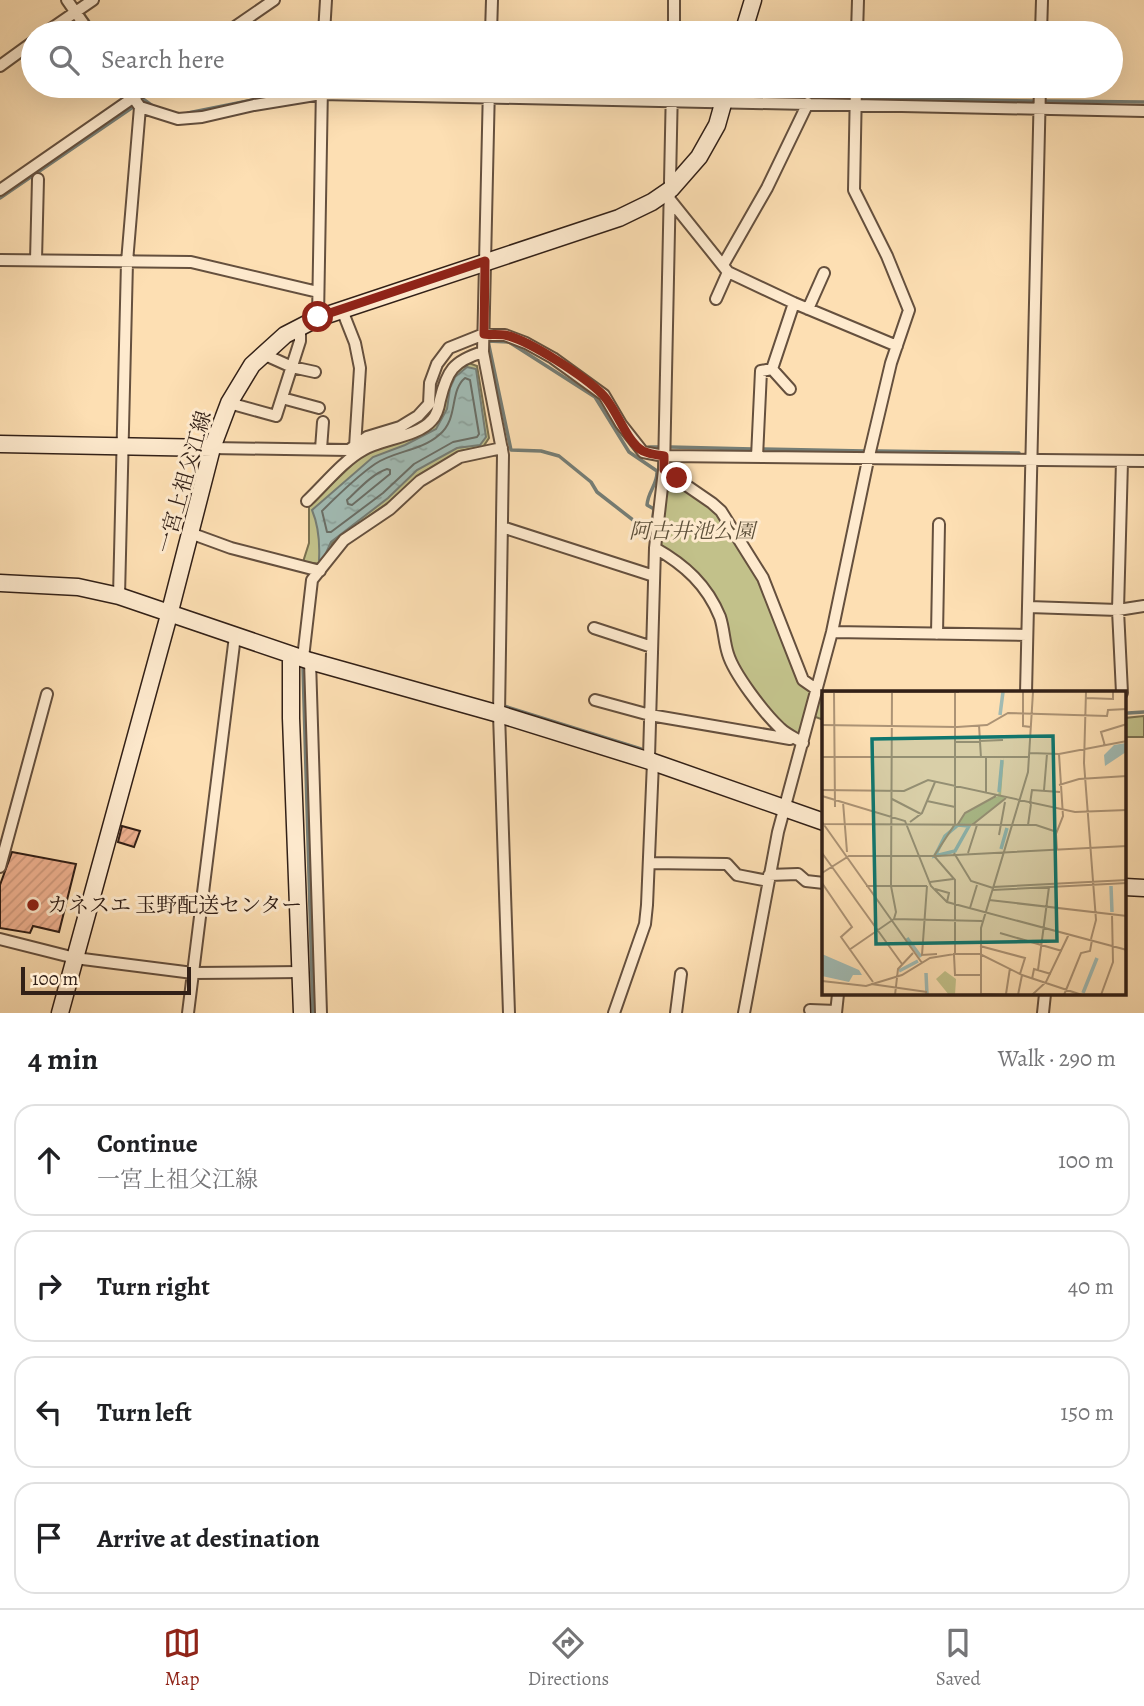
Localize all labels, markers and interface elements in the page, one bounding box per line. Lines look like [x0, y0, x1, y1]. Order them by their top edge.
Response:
search box [21, 21, 1123, 98]
icon: search [45, 41, 83, 79]
text: Search here [101, 42, 225, 77]
route start [302, 301, 333, 332]
street label: 一宮上祖父江線 [150, 407, 218, 557]
route end [661, 462, 692, 493]
park label: 阿古井池公園 [629, 517, 758, 545]
inset map [822, 691, 1126, 996]
place label: カネスエ 玉野配送センター [47, 891, 302, 919]
marker: カネスエ 玉野配送センター [25, 897, 41, 913]
scale bar [21, 964, 191, 996]
text: 100 m [32, 966, 78, 992]
text: 4 min [28, 1039, 98, 1079]
text: Walk · 290 m [998, 1043, 1116, 1074]
text: Continue [97, 1126, 198, 1161]
icon: ahead [30, 1141, 68, 1179]
text: 100 m [1058, 1145, 1114, 1176]
text: 一宮上祖父江線 [97, 1164, 258, 1195]
icon: right [30, 1267, 68, 1305]
text: Turn right [97, 1269, 210, 1304]
text: 40 m [1068, 1271, 1114, 1302]
icon: left [30, 1393, 68, 1431]
text: Turn left [97, 1395, 192, 1430]
text: 150 m [1060, 1397, 1114, 1428]
icon: arrive [30, 1519, 68, 1557]
text: Arrive at destination [97, 1521, 320, 1556]
tab: Map [163, 1624, 201, 1692]
tab: Directions [528, 1624, 609, 1692]
tab: Saved [936, 1624, 981, 1692]

